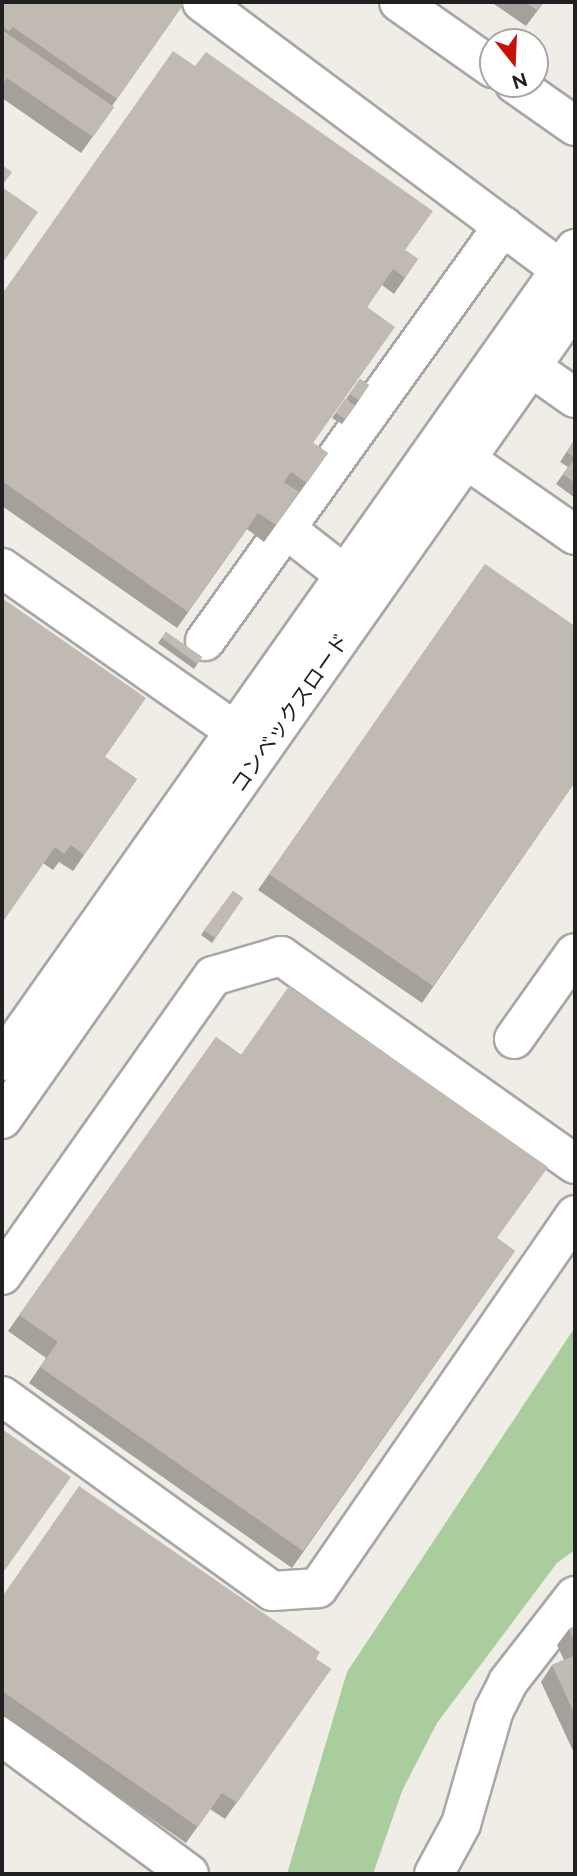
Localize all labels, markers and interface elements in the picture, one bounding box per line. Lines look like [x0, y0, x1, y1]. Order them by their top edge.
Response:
north arrow [479, 28, 549, 98]
text: N [510, 68, 530, 94]
street label: コンベックスロード [225, 628, 355, 798]

